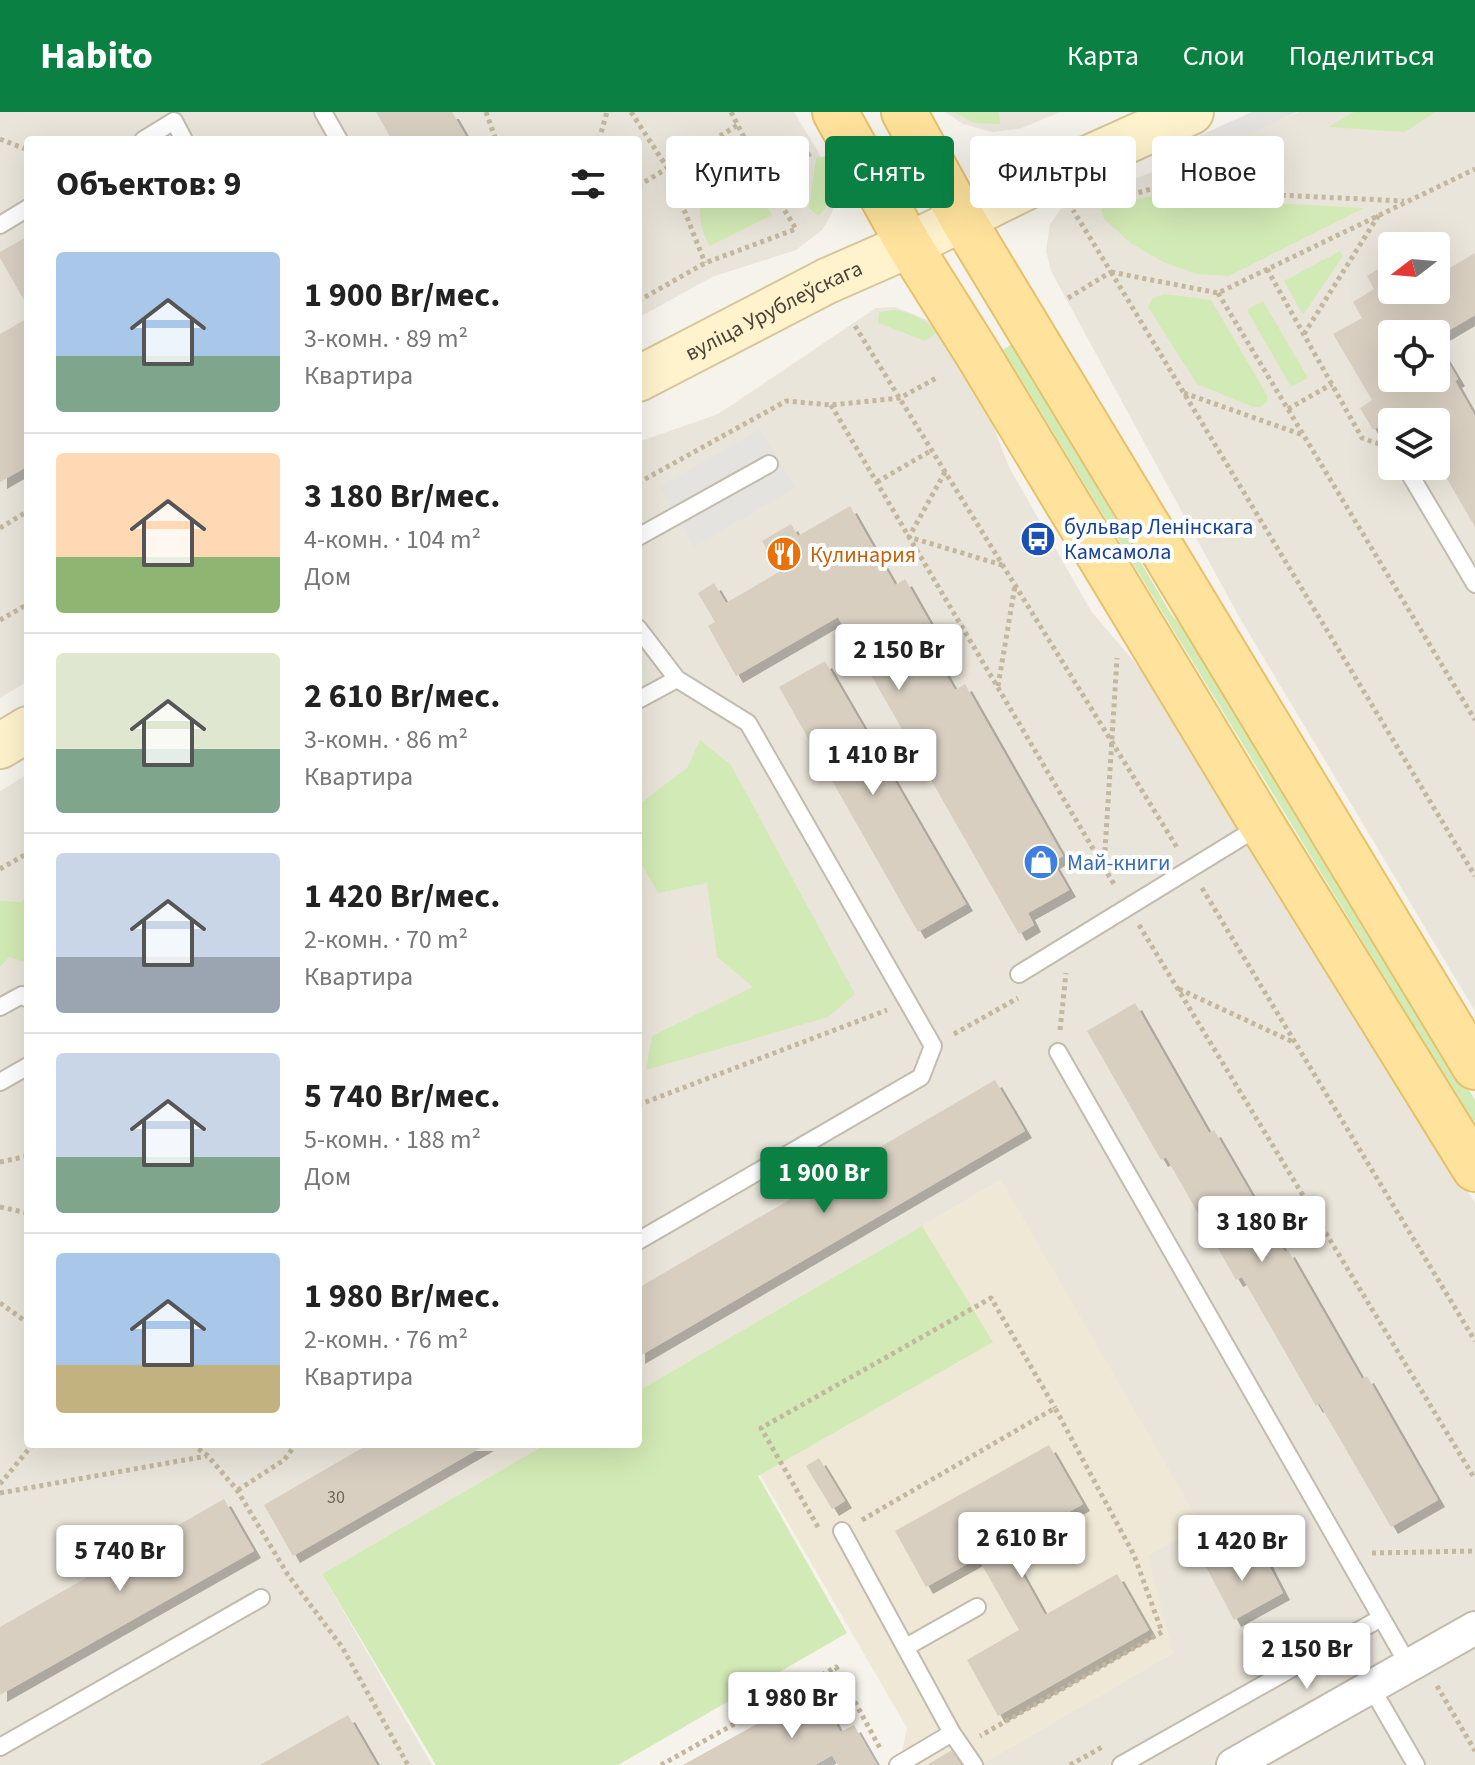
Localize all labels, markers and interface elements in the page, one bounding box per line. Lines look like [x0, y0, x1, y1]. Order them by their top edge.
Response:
text: Habito [40, 29, 153, 83]
text: Карта [1067, 36, 1139, 76]
text: Слои [1183, 36, 1245, 76]
text: Поделиться [1289, 36, 1435, 76]
chip: Купить [666, 136, 809, 208]
chip: Снять [825, 136, 954, 208]
chip: Фильтры [970, 136, 1136, 208]
chip: Новое [1152, 136, 1284, 208]
text: Объектов: 9 [56, 160, 241, 209]
icon: filters [566, 162, 610, 206]
north arrow [1378, 232, 1450, 304]
map controls [1378, 232, 1450, 480]
street label: вуліца Урублеўскага [679, 253, 867, 369]
text: 1 900 Br/мес. [304, 271, 500, 320]
icon: home [120, 284, 216, 380]
text: 3-комн. · 89 m² [304, 320, 468, 357]
button: locate [1378, 320, 1450, 392]
text: Квартира [304, 357, 413, 394]
button: layers [1378, 408, 1450, 480]
text: 3 180 Br/мес. [304, 472, 500, 521]
icon: home [120, 485, 216, 581]
place label: бульвар Ленінскага Камсамола [1064, 511, 1253, 568]
bus stop icon: бульвар Ленінскага Камсамола [1019, 520, 1057, 558]
text: 4-комн. · 104 m² [304, 521, 481, 558]
restaurant icon: Кулинария [765, 535, 803, 573]
place label: Кулинария [810, 539, 916, 571]
text: Дом [304, 558, 351, 595]
pin: 2 150 Br [816, 624, 982, 692]
text: 2 150 Br [853, 631, 945, 668]
text: 2 610 Br/мес. [304, 672, 500, 721]
icon: home [120, 685, 216, 781]
text: 3-комн. · 86 m² [304, 721, 468, 758]
pin: 1 410 Br [790, 729, 956, 797]
text: 1 410 Br [827, 736, 919, 773]
text: Квартира [304, 758, 413, 795]
shop icon: Май-книги [1022, 843, 1060, 881]
place label: Май-книги [1067, 847, 1171, 879]
text: 1 420 Br/мес. [304, 872, 500, 921]
icon: home [120, 885, 216, 981]
text: 2-комн. · 70 m² [304, 921, 468, 958]
text: Квартира [304, 958, 413, 995]
text: 5 740 Br/мес. [304, 1072, 500, 1121]
icon: home [120, 1085, 216, 1181]
text: 5-комн. · 188 m² [304, 1121, 481, 1158]
pin: 1 900 Br [741, 1147, 907, 1215]
text: 1 900 Br [778, 1154, 870, 1191]
text: Дом [304, 1158, 351, 1195]
pin: 3 180 Br [1179, 1196, 1345, 1264]
text: 3 180 Br [1216, 1203, 1308, 1240]
text: 1 980 Br/мес. [304, 1272, 500, 1321]
icon: home [120, 1285, 216, 1381]
text: 2-комн. · 76 m² [304, 1321, 468, 1358]
text: Квартира [304, 1358, 413, 1395]
house number: 30 [327, 1485, 345, 1510]
pin: 2 610 Br [939, 1512, 1105, 1580]
pin: 1 420 Br [1159, 1515, 1325, 1583]
text: 2 610 Br [976, 1519, 1068, 1556]
text: 1 420 Br [1196, 1522, 1288, 1559]
pin: 5 740 Br [37, 1525, 203, 1593]
text: 5 740 Br [74, 1532, 166, 1569]
pin: 2 150 Br [1224, 1623, 1390, 1691]
text: 2 150 Br [1261, 1630, 1353, 1667]
pin: 1 980 Br [709, 1672, 875, 1740]
text: 1 980 Br [746, 1679, 838, 1716]

